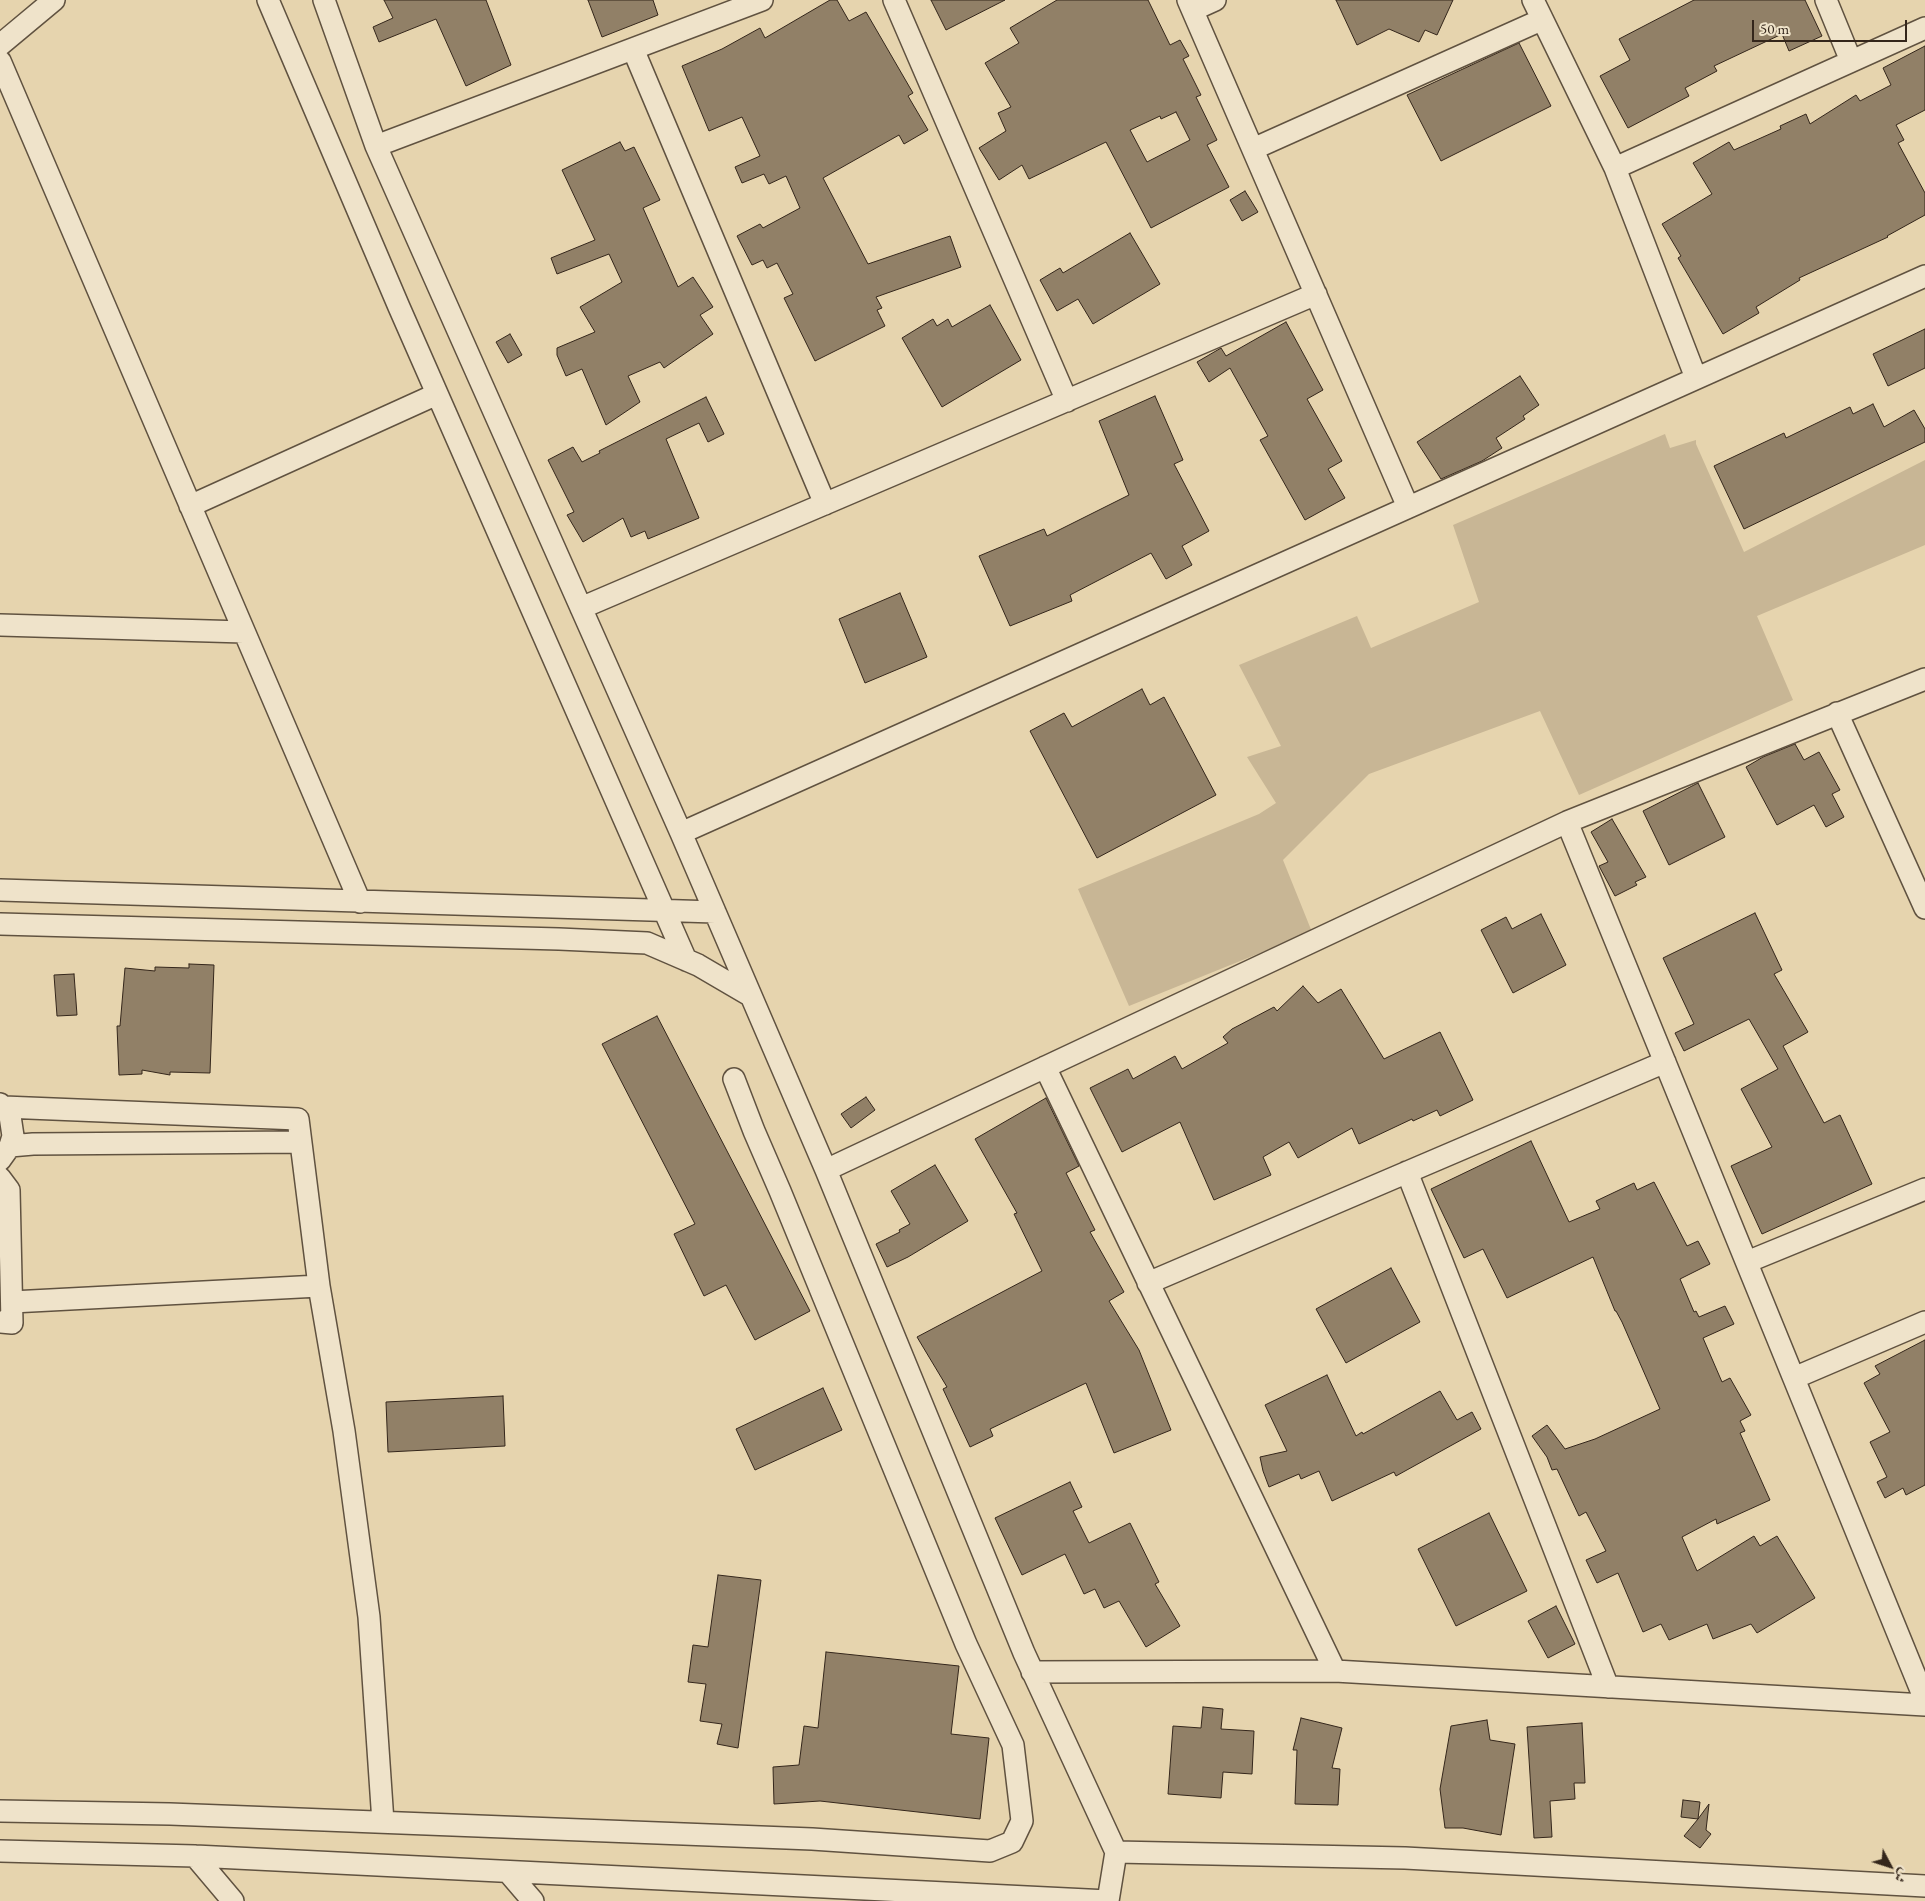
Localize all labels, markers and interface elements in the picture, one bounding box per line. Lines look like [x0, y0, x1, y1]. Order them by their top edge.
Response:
scale bar [1755, 10, 1910, 42]
text: 50 m [1760, 19, 1789, 38]
north arrow [1865, 1841, 1915, 1891]
text: ش [1890, 1865, 1913, 1887]

